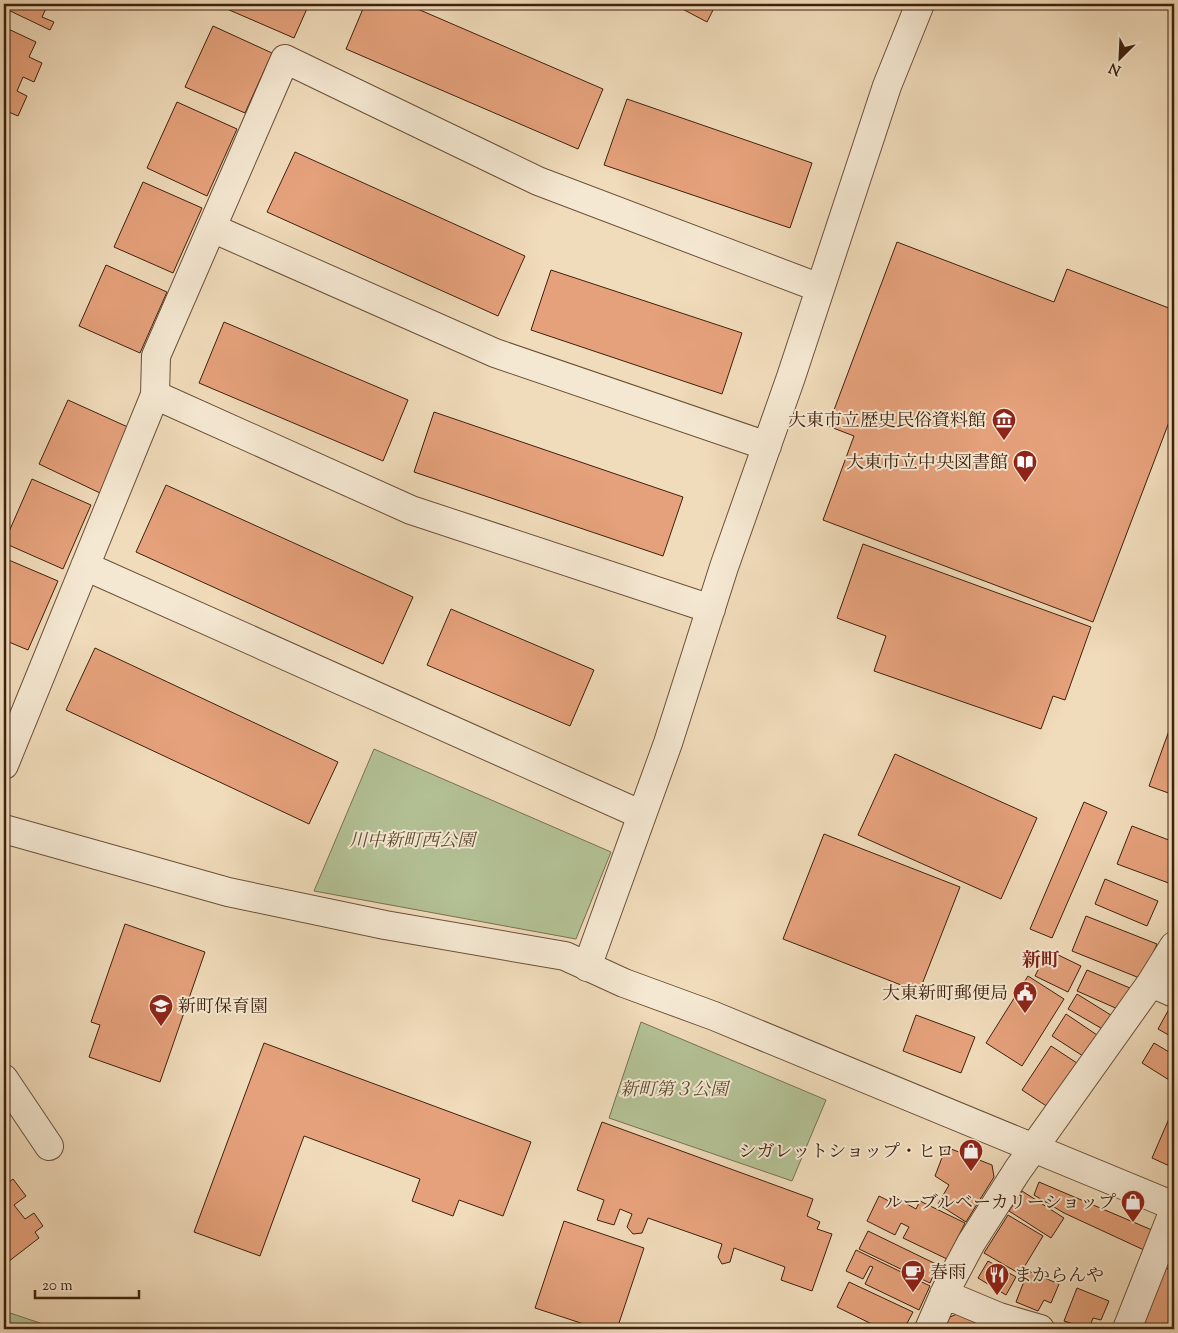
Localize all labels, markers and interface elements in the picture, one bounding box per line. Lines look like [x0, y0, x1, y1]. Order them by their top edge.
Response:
north arrow [1096, 32, 1146, 82]
text: N [1106, 57, 1125, 79]
museum icon: 大東市立歴史民俗資料館 [991, 407, 1017, 441]
place label: 大東市立歴史民俗資料館 [788, 409, 986, 435]
library icon: 大東市立中央図書館 [1012, 449, 1038, 483]
place label: 大東市立中央図書館 [846, 451, 1008, 477]
park label: 川中新町西公園 [349, 829, 478, 855]
district label: 新町 [1022, 948, 1060, 975]
public building icon: 大東新町郵便局 [1012, 980, 1038, 1014]
place label: 大東新町郵便局 [882, 982, 1008, 1008]
school or university icon: 新町保育園 [148, 993, 174, 1027]
place label: 新町保育園 [178, 995, 268, 1021]
park label: 新町第３公園 [620, 1078, 731, 1104]
shop icon: シガレットショップ・ヒロ [958, 1138, 984, 1172]
place label: シガレットショップ・ヒロ [739, 1140, 954, 1166]
shop icon: ルーブルベーカリーショップ [1120, 1189, 1146, 1223]
place label: ルーブルベーカリーショップ [885, 1191, 1116, 1217]
cafe icon: 春雨 [900, 1259, 926, 1293]
place label: 春雨 [930, 1261, 966, 1287]
restaurant icon: まからんや [984, 1262, 1010, 1296]
place label: まからんや [1014, 1264, 1104, 1290]
scale bar [35, 1268, 139, 1300]
text: 20 m [42, 1276, 73, 1297]

